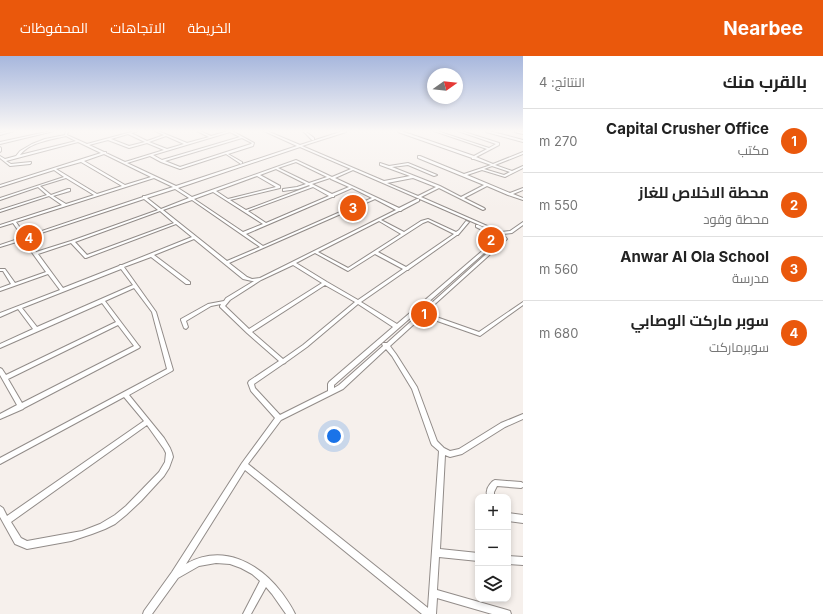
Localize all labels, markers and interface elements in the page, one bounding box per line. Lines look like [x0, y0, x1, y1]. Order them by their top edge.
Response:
text: Nearbee [723, 17, 803, 40]
text: المحفوظات [20, 19, 88, 36]
text: الاتجاهات [110, 19, 166, 36]
text: الخريطة [188, 19, 231, 36]
north arrow [427, 68, 463, 104]
text: بالقرب منك [723, 72, 807, 92]
text: النتائج: 4 [539, 74, 585, 90]
text: Capital Crusher Office [606, 119, 769, 138]
text: 270 m [539, 133, 577, 149]
text: 1 [791, 133, 797, 149]
text: مكتب [738, 142, 769, 158]
text: محطة الاخلاص للغاز [639, 183, 769, 202]
pin: 3 [340, 193, 366, 223]
text: 550 m [539, 197, 578, 213]
text: 2 [790, 197, 798, 213]
text: محطة وقود [703, 211, 769, 227]
pin: 4 [16, 223, 42, 253]
pin: 2 [478, 225, 504, 255]
text: Anwar Al Ola School [620, 247, 769, 266]
text: 560 m [539, 261, 578, 277]
text: 3 [790, 261, 798, 277]
text: مدرسة [732, 270, 769, 286]
pin: 1 [411, 299, 437, 329]
text: سوبر ماركت الوصابي [631, 311, 769, 330]
text: 680 m [539, 325, 578, 341]
text: 4 [790, 325, 798, 341]
text: سوبرماركت [709, 339, 769, 355]
your location [324, 426, 344, 446]
map controls [475, 494, 511, 602]
button: + [475, 494, 511, 530]
button: − [475, 530, 511, 566]
button: layers [475, 566, 511, 602]

